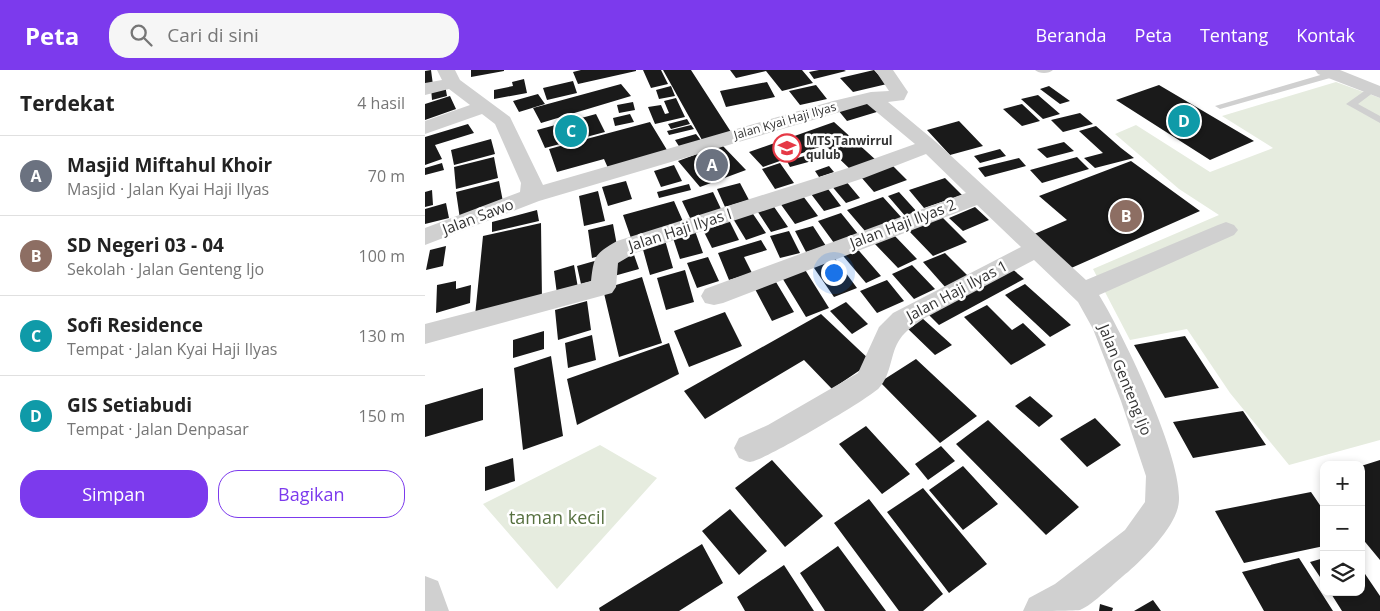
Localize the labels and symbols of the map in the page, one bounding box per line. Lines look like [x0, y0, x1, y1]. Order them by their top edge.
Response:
street label: Jalan Kyai Haji Ilyas [731, 98, 838, 144]
pin: D [1168, 102, 1200, 140]
pin: C [555, 112, 587, 150]
place label: MTS Tanwirrul qulub [806, 132, 892, 163]
school or university icon: MTS Tanwirrul qulub [772, 133, 802, 163]
pin: A [696, 146, 728, 184]
street label: Jalan Sawo [437, 193, 516, 240]
street label: Jalan Haji Ilyas 2 [845, 194, 958, 253]
pin: B [1110, 197, 1142, 235]
street label: Jalan Haji Ilyas I [624, 203, 734, 256]
street label: Jalan Haji Ilyas 1 [901, 255, 1011, 326]
your location [821, 260, 847, 286]
street label: Jalan Genteng Ijo [1094, 319, 1157, 438]
park label: taman kecil [509, 505, 605, 529]

